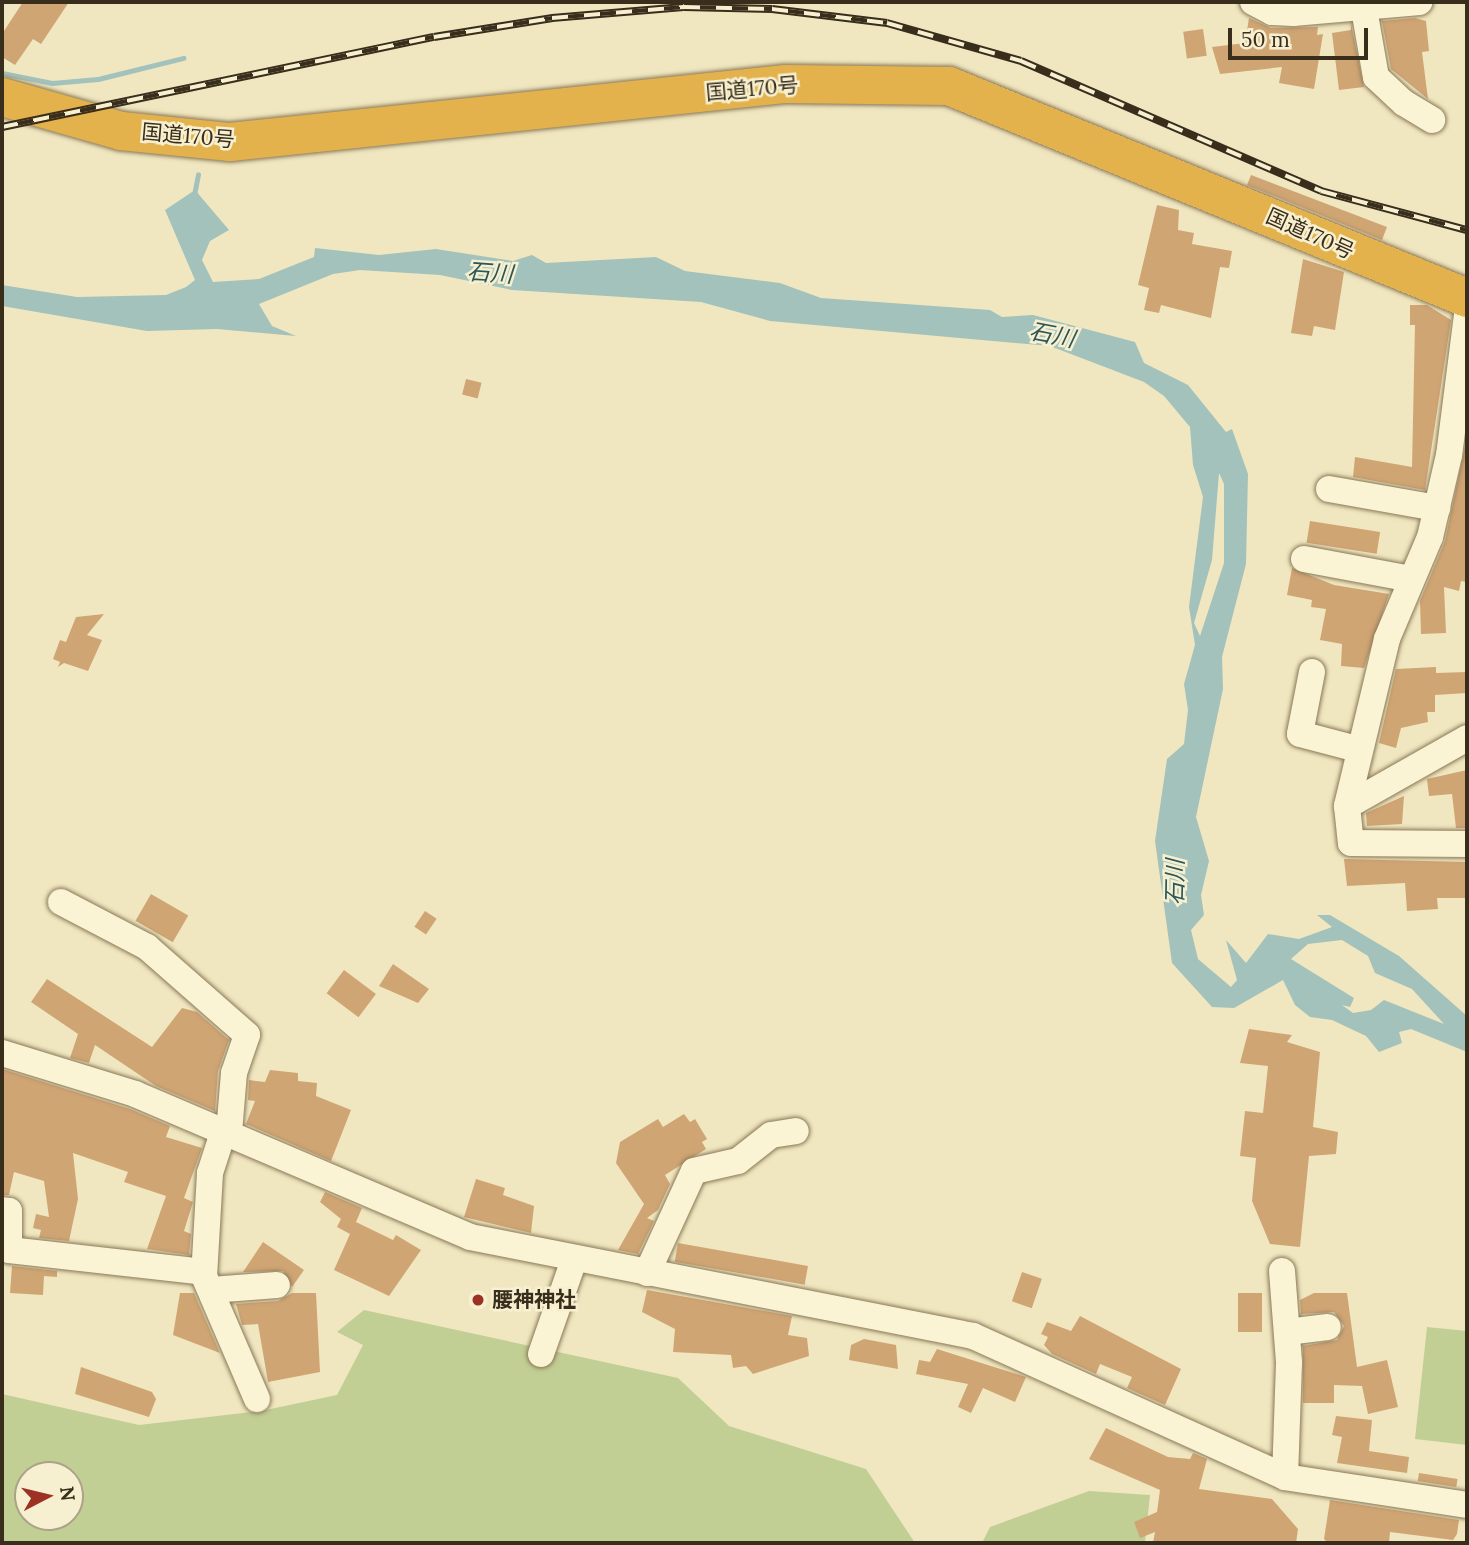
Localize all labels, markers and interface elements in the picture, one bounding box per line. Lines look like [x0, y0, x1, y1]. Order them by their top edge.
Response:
scale bar [1231, 14, 1371, 58]
text: 50 m [1241, 26, 1290, 53]
street label: 国道170号 [704, 72, 800, 106]
street label: 国道170号 [140, 119, 236, 153]
street label: 国道170号 [1262, 204, 1358, 264]
water label: 石川 [466, 258, 514, 288]
water label: 石川 [1027, 317, 1077, 353]
water label: 石川 [1161, 859, 1189, 905]
place label: 腰神神社 [492, 1287, 576, 1313]
marker: 腰神神社 [470, 1292, 486, 1308]
north arrow [14, 1461, 84, 1531]
text: N [55, 1485, 81, 1502]

